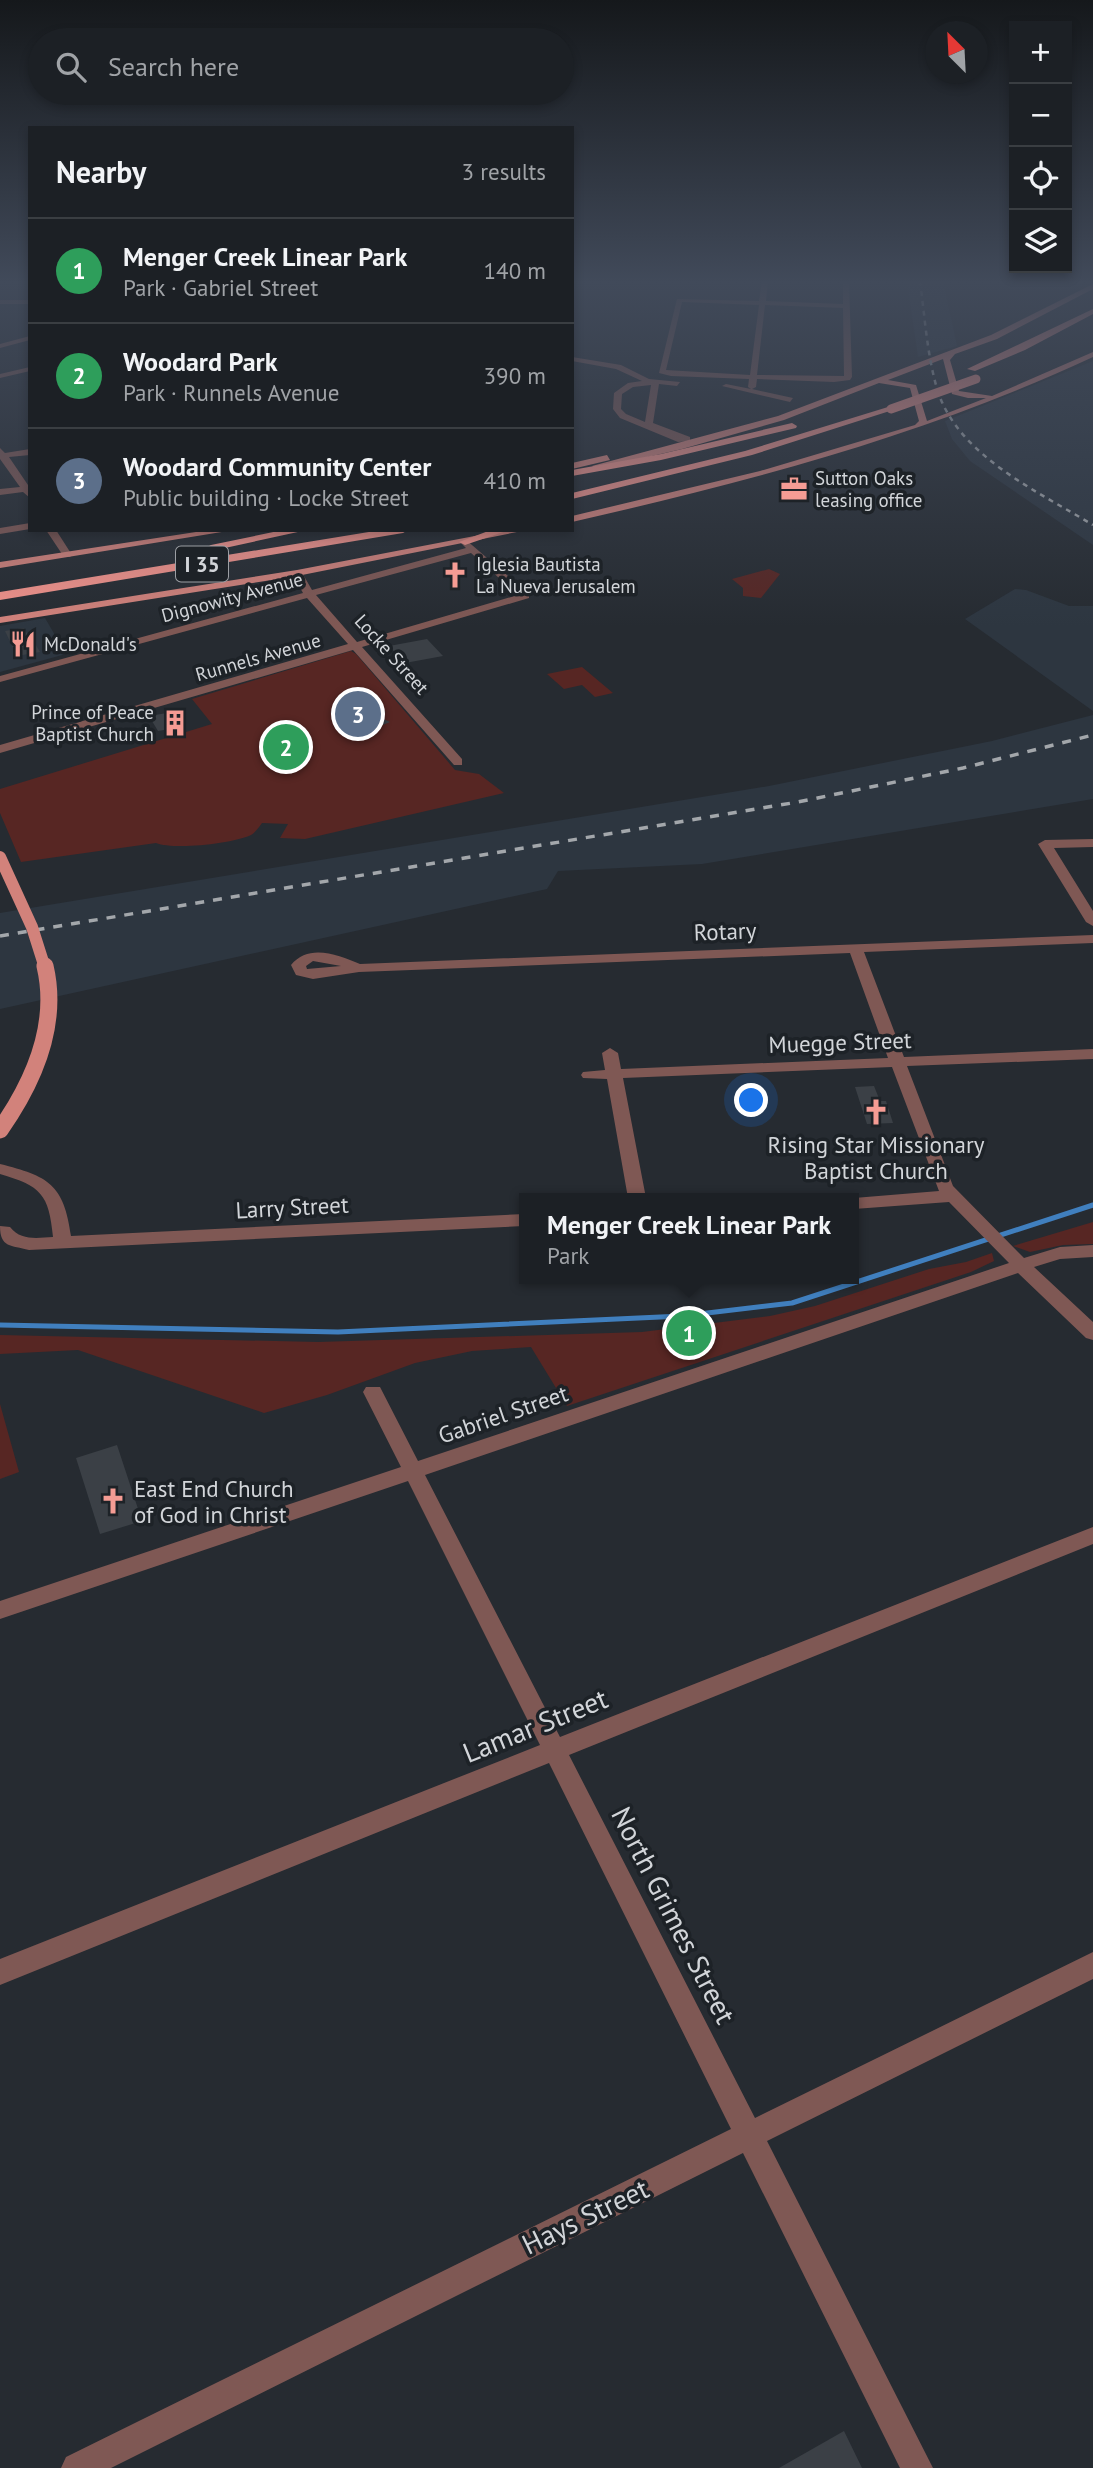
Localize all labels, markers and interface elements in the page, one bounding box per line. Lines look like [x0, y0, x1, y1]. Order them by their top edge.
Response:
north arrow [925, 21, 988, 84]
map controls [1009, 21, 1072, 273]
button: + [1009, 21, 1072, 84]
search box [28, 28, 574, 105]
icon: search [52, 48, 90, 86]
text: Search here [108, 50, 239, 83]
button: − [1009, 84, 1072, 147]
button: locate [1009, 147, 1072, 210]
text: Nearby [56, 152, 146, 191]
text: 3 results [462, 157, 546, 186]
button: layers [1009, 210, 1072, 273]
text: Menger Creek Linear Park [123, 240, 407, 273]
text: 1 [72, 256, 86, 285]
text: 140 m [484, 256, 546, 285]
text: Park · Gabriel Street [123, 273, 318, 302]
text: Woodard Park [123, 345, 278, 378]
text: 2 [72, 361, 86, 390]
text: 390 m [484, 361, 546, 390]
text: Park · Runnels Avenue [123, 378, 339, 407]
text: Woodard Community Center [123, 450, 431, 483]
text: 3 [72, 466, 86, 495]
text: 410 m [484, 466, 546, 495]
place label: Sutton Oaks leasing office [815, 466, 922, 512]
office icon: Sutton Oaks leasing office [779, 474, 809, 504]
text: Public building · Locke Street [123, 483, 409, 512]
road number: I 35 [176, 546, 228, 582]
place label: Iglesia Bautista La Nueva Jerusalem [476, 552, 636, 598]
church icon: Iglesia Bautista La Nueva Jerusalem [440, 560, 470, 590]
street label: Dignowity Avenue [159, 567, 305, 627]
street label: Locke Street [350, 609, 435, 699]
street label: Runnels Avenue [193, 628, 323, 686]
restaurant icon: McDonald's [8, 629, 38, 659]
place label: McDonald's [44, 632, 137, 656]
pin: 3 [335, 688, 381, 740]
place label: Prince of Peace Baptist Church [31, 700, 154, 746]
building icon: Prince of Peace Baptist Church [160, 708, 190, 738]
pin: 2 [263, 721, 309, 773]
street label: Rotary [693, 915, 757, 947]
street label: Muegge Street [768, 1025, 912, 1059]
your location [734, 1083, 768, 1117]
church icon: Rising Star Missionary Baptist Church [861, 1097, 891, 1127]
place label: Rising Star Missionary Baptist Church [768, 1130, 985, 1185]
street label: Larry Street [235, 1190, 350, 1224]
popup [519, 1193, 859, 1284]
text: Menger Creek Linear Park [547, 1208, 831, 1241]
text: Park [547, 1241, 589, 1270]
pin: 1 [666, 1307, 712, 1359]
street label: Gabriel Street [434, 1378, 572, 1450]
place label: East End Church of God in Christ [134, 1474, 294, 1529]
church icon: East End Church of God in Christ [98, 1486, 128, 1516]
street label: Lamar Street [457, 1679, 613, 1771]
street label: North Grimes Street [603, 1800, 745, 2030]
street label: Hays Street [516, 2169, 655, 2263]

